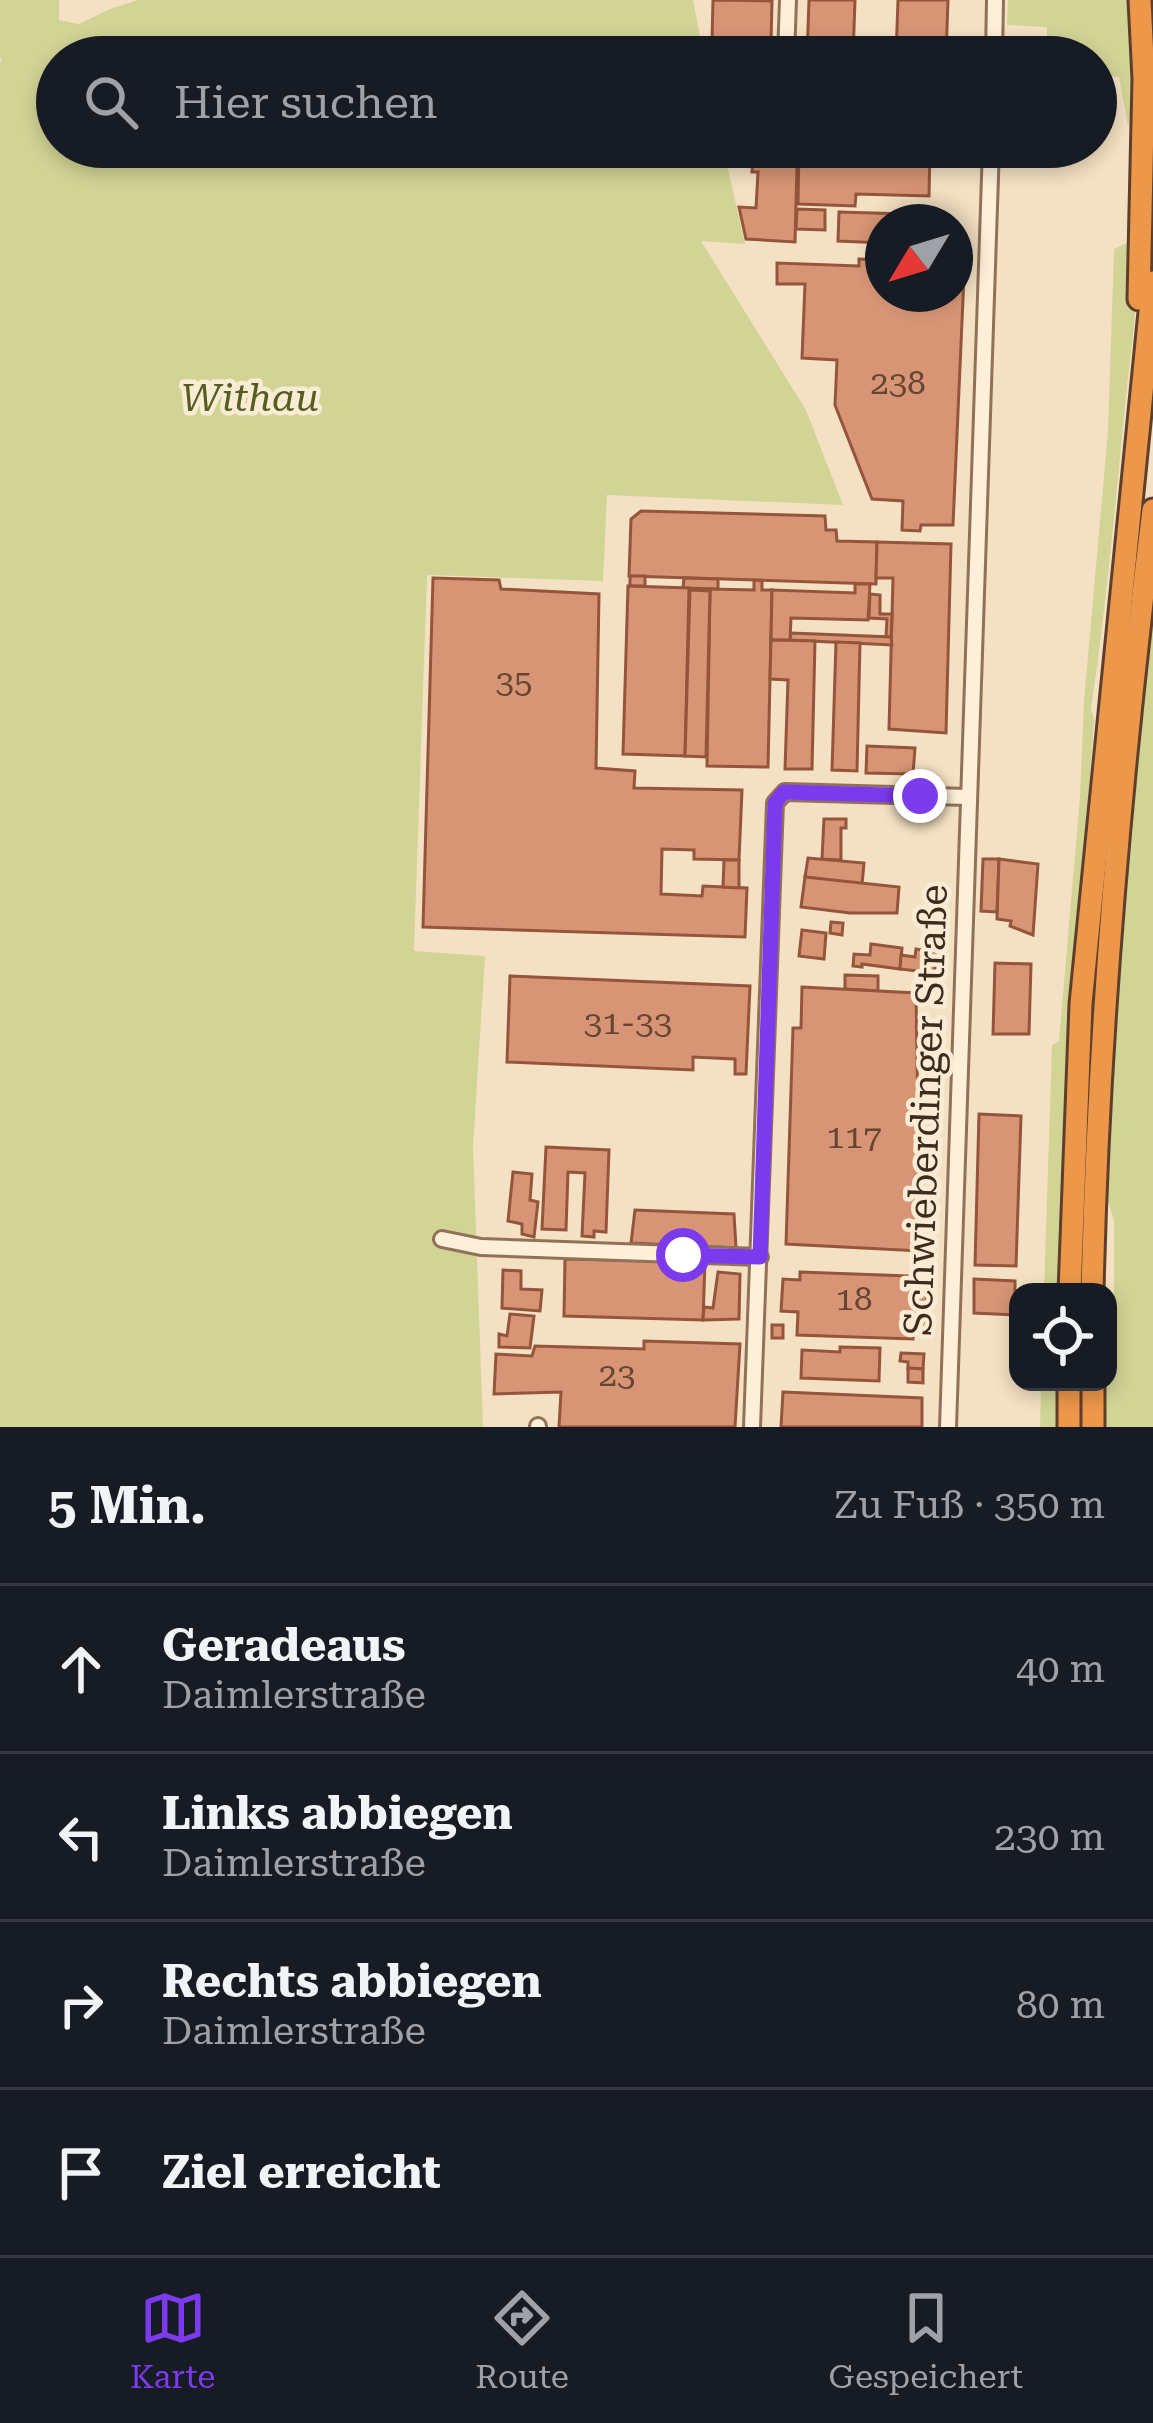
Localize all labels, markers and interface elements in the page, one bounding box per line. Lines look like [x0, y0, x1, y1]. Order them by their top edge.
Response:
search box [36, 36, 1117, 168]
icon: search [78, 69, 144, 135]
text: Hier suchen [174, 76, 438, 129]
north arrow [865, 204, 973, 312]
house number: 238 [870, 363, 926, 402]
park label: Withau [181, 375, 319, 421]
house number: 35 [496, 662, 532, 701]
route end [893, 769, 947, 823]
street label: Schwieberdinger Straße [895, 884, 957, 1337]
house number: 31-33 [584, 1003, 672, 1042]
house number: 117 [826, 1117, 882, 1156]
route start [656, 1228, 710, 1282]
house number: 18 [836, 1279, 872, 1318]
map controls [1009, 1283, 1117, 1391]
button: locate [1009, 1283, 1117, 1391]
house number: 23 [599, 1355, 635, 1394]
text: 5 Min. [48, 1476, 206, 1535]
text: Zu Fuß · 350 m [834, 1482, 1105, 1528]
text: Geradeaus [162, 1619, 405, 1672]
icon: ahead [48, 1636, 114, 1702]
text: 40 m [1016, 1646, 1105, 1692]
text: Daimlerstraße [162, 1672, 426, 1718]
text: Links abbiegen [162, 1787, 513, 1840]
icon: left [48, 1804, 114, 1870]
text: 230 m [994, 1814, 1105, 1860]
text: Daimlerstraße [162, 1840, 426, 1886]
text: Rechts abbiegen [162, 1955, 542, 2008]
icon: right [48, 1972, 114, 2038]
text: 80 m [1016, 1982, 1105, 2028]
text: Daimlerstraße [162, 2008, 426, 2054]
icon: arrive [48, 2140, 114, 2206]
text: Ziel erreicht [162, 2146, 441, 2199]
tab: Karte [130, 2285, 216, 2396]
tab: Route [475, 2285, 569, 2396]
tab: Gespeichert [829, 2285, 1023, 2396]

